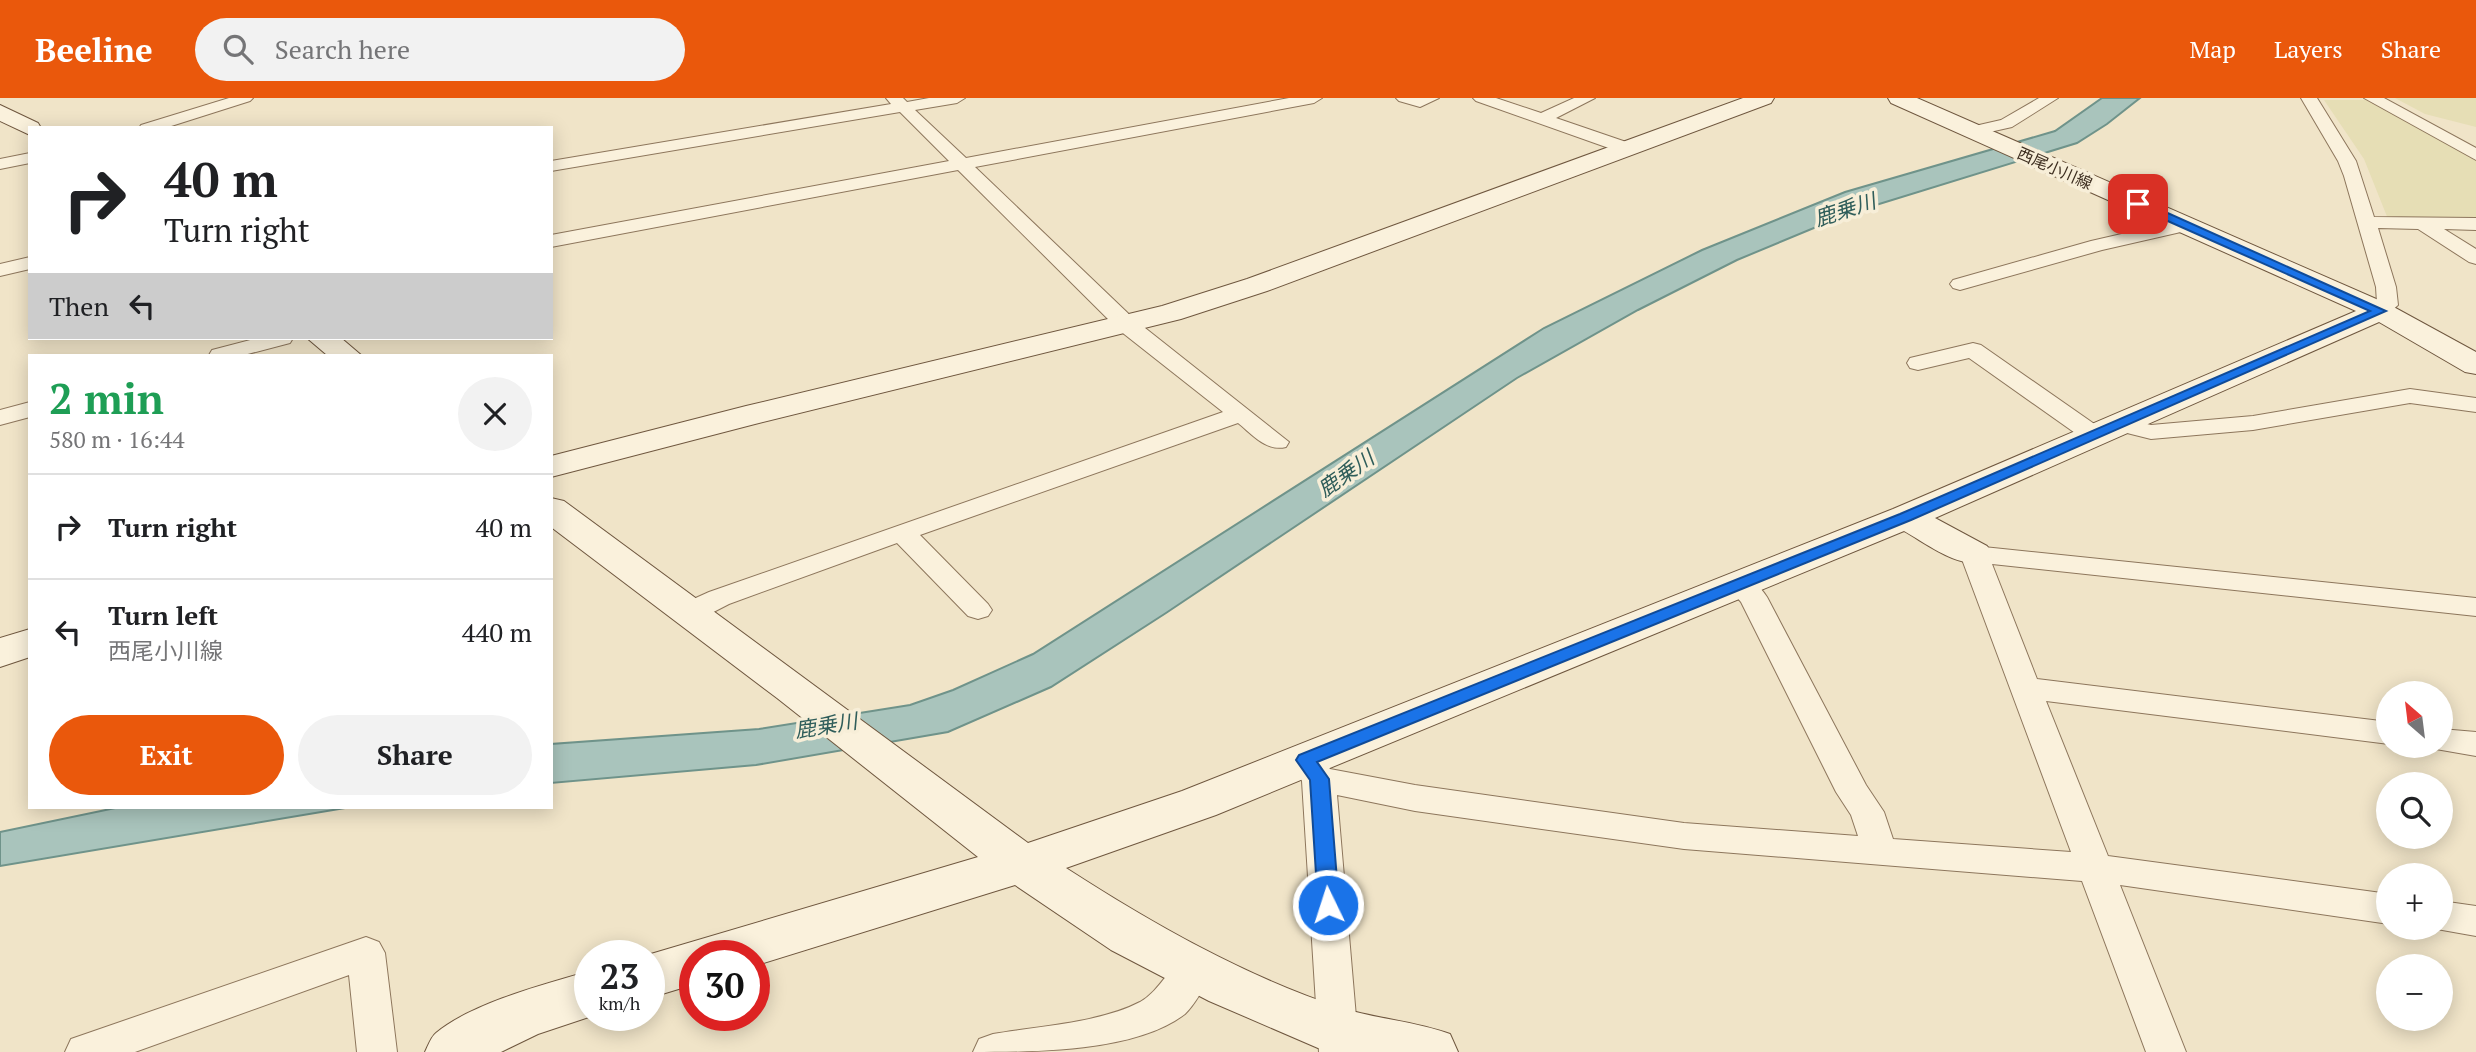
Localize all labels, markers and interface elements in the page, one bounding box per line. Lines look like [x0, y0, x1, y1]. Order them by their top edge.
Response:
search box [195, 18, 685, 81]
text: Beeline [35, 28, 153, 71]
icon: search [219, 30, 257, 68]
text: Search here [275, 32, 410, 66]
text: Map [2189, 33, 2236, 65]
text: Layers [2274, 33, 2343, 65]
text: Share [2381, 33, 2441, 65]
street label: 西尾小川線 [2014, 142, 2096, 194]
text: 40 m [164, 146, 278, 211]
icon: right [49, 154, 140, 245]
pin [2108, 174, 2168, 234]
water label: 鹿乗川 [1810, 185, 1881, 232]
icon: arrive [2119, 185, 2157, 223]
text: Turn right [164, 209, 310, 251]
icon: left [123, 287, 161, 325]
text: Then [49, 289, 109, 323]
text: 2 min [49, 370, 164, 426]
button: close [458, 377, 532, 451]
text: 580 m · 16:44 [49, 424, 184, 455]
water label: 鹿乗川 [1312, 442, 1381, 503]
icon: right [49, 508, 87, 546]
text: Turn right [108, 510, 237, 544]
text: 40 m [476, 510, 532, 544]
text: Turn left [108, 598, 218, 632]
icon: left [49, 613, 87, 651]
text: 440 m [462, 615, 532, 649]
text: 西尾小川線 [108, 635, 223, 666]
north arrow [2376, 681, 2454, 758]
map controls [2376, 681, 2453, 1031]
water label: 鹿乗川 [793, 706, 861, 744]
button: Exit [49, 715, 284, 795]
button: Share [298, 715, 532, 795]
button: search [2376, 772, 2453, 849]
button: + [2376, 863, 2453, 940]
position arrow [1291, 868, 1365, 942]
speed limit sign: 30 [679, 940, 770, 1031]
text: 23 [600, 953, 639, 999]
button: − [2376, 954, 2453, 1031]
text: km/h [599, 991, 640, 1015]

